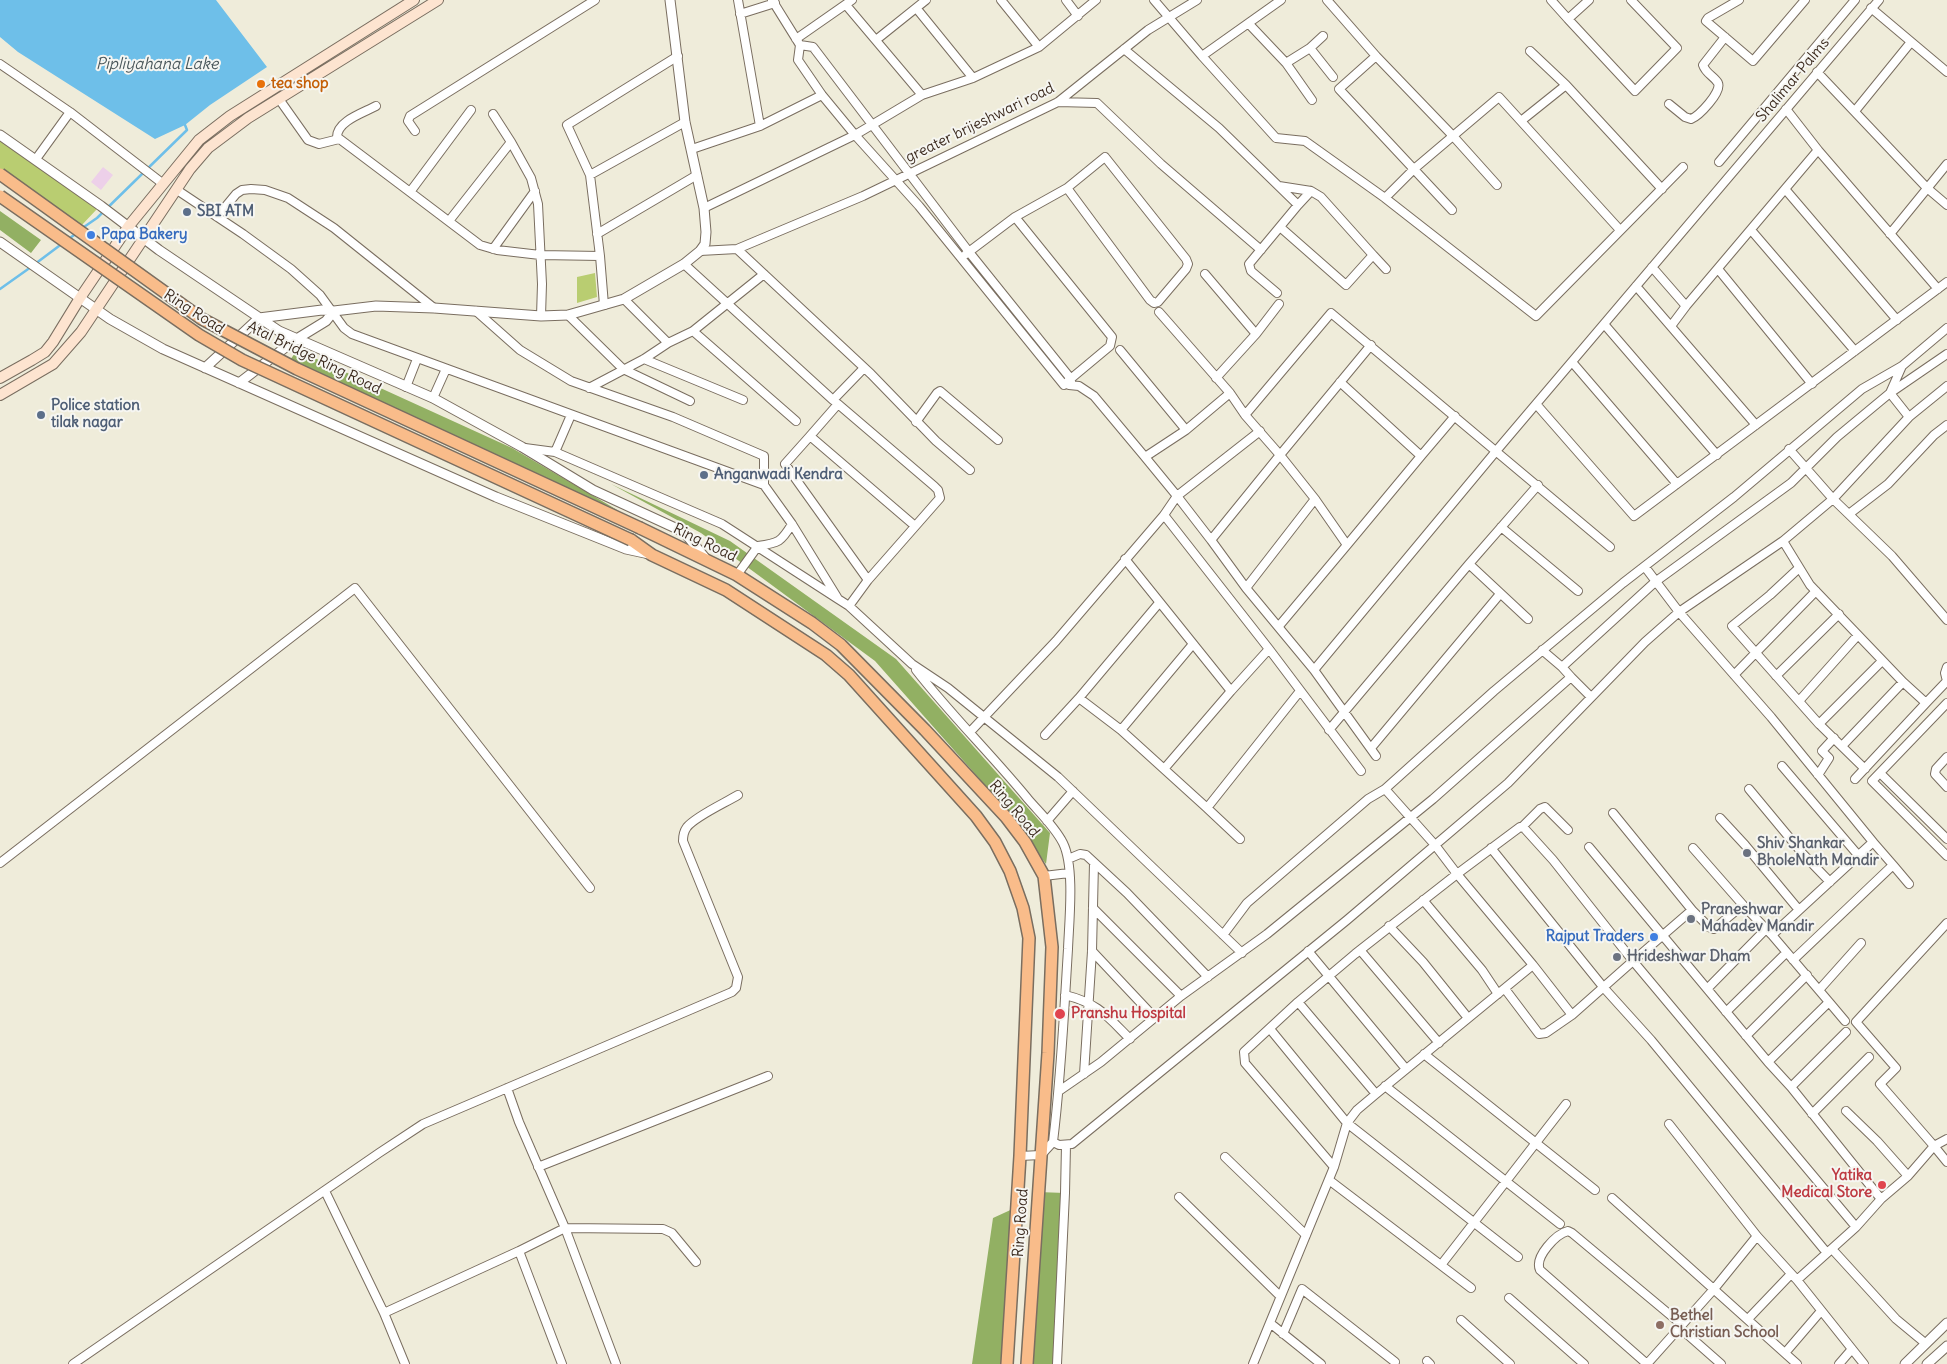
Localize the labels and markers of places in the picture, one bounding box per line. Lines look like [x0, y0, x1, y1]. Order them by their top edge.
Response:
place label: tea shop [271, 75, 329, 93]
marker: tea shop [255, 78, 267, 90]
place label: SBI ATM [197, 203, 254, 221]
marker: SBI ATM [181, 206, 193, 218]
place label: Papa Bakery [101, 226, 188, 244]
marker: Papa Bakery [85, 229, 97, 241]
place label: Police station tilak nagar [51, 397, 140, 432]
marker: Police station tilak nagar [35, 409, 47, 421]
place label: Anganwadi Kendra [714, 466, 843, 484]
marker: Anganwadi Kendra [698, 469, 710, 481]
place label: Shiv Shankar BholeNath Mandir [1757, 835, 1879, 870]
marker: Shiv Shankar BholeNath Mandir [1741, 847, 1753, 859]
place label: Praneshwar Mahadev Mandir [1701, 901, 1814, 936]
marker: Praneshwar Mahadev Mandir [1685, 913, 1697, 925]
place label: Rajput Traders [1546, 928, 1644, 946]
marker: Rajput Traders [1648, 931, 1660, 943]
place label: Hrideshwar Dham [1627, 948, 1751, 966]
marker: Hrideshwar Dham [1611, 951, 1623, 963]
place label: Pranshu Hospital [1071, 1005, 1186, 1023]
marker: Pranshu Hospital [1053, 1007, 1067, 1021]
place label: Yatika Medical Store [1781, 1167, 1872, 1202]
marker: Yatika Medical Store [1876, 1179, 1888, 1191]
place label: Bethel Christian School [1670, 1307, 1779, 1342]
marker: Bethel Christian School [1654, 1319, 1666, 1331]

